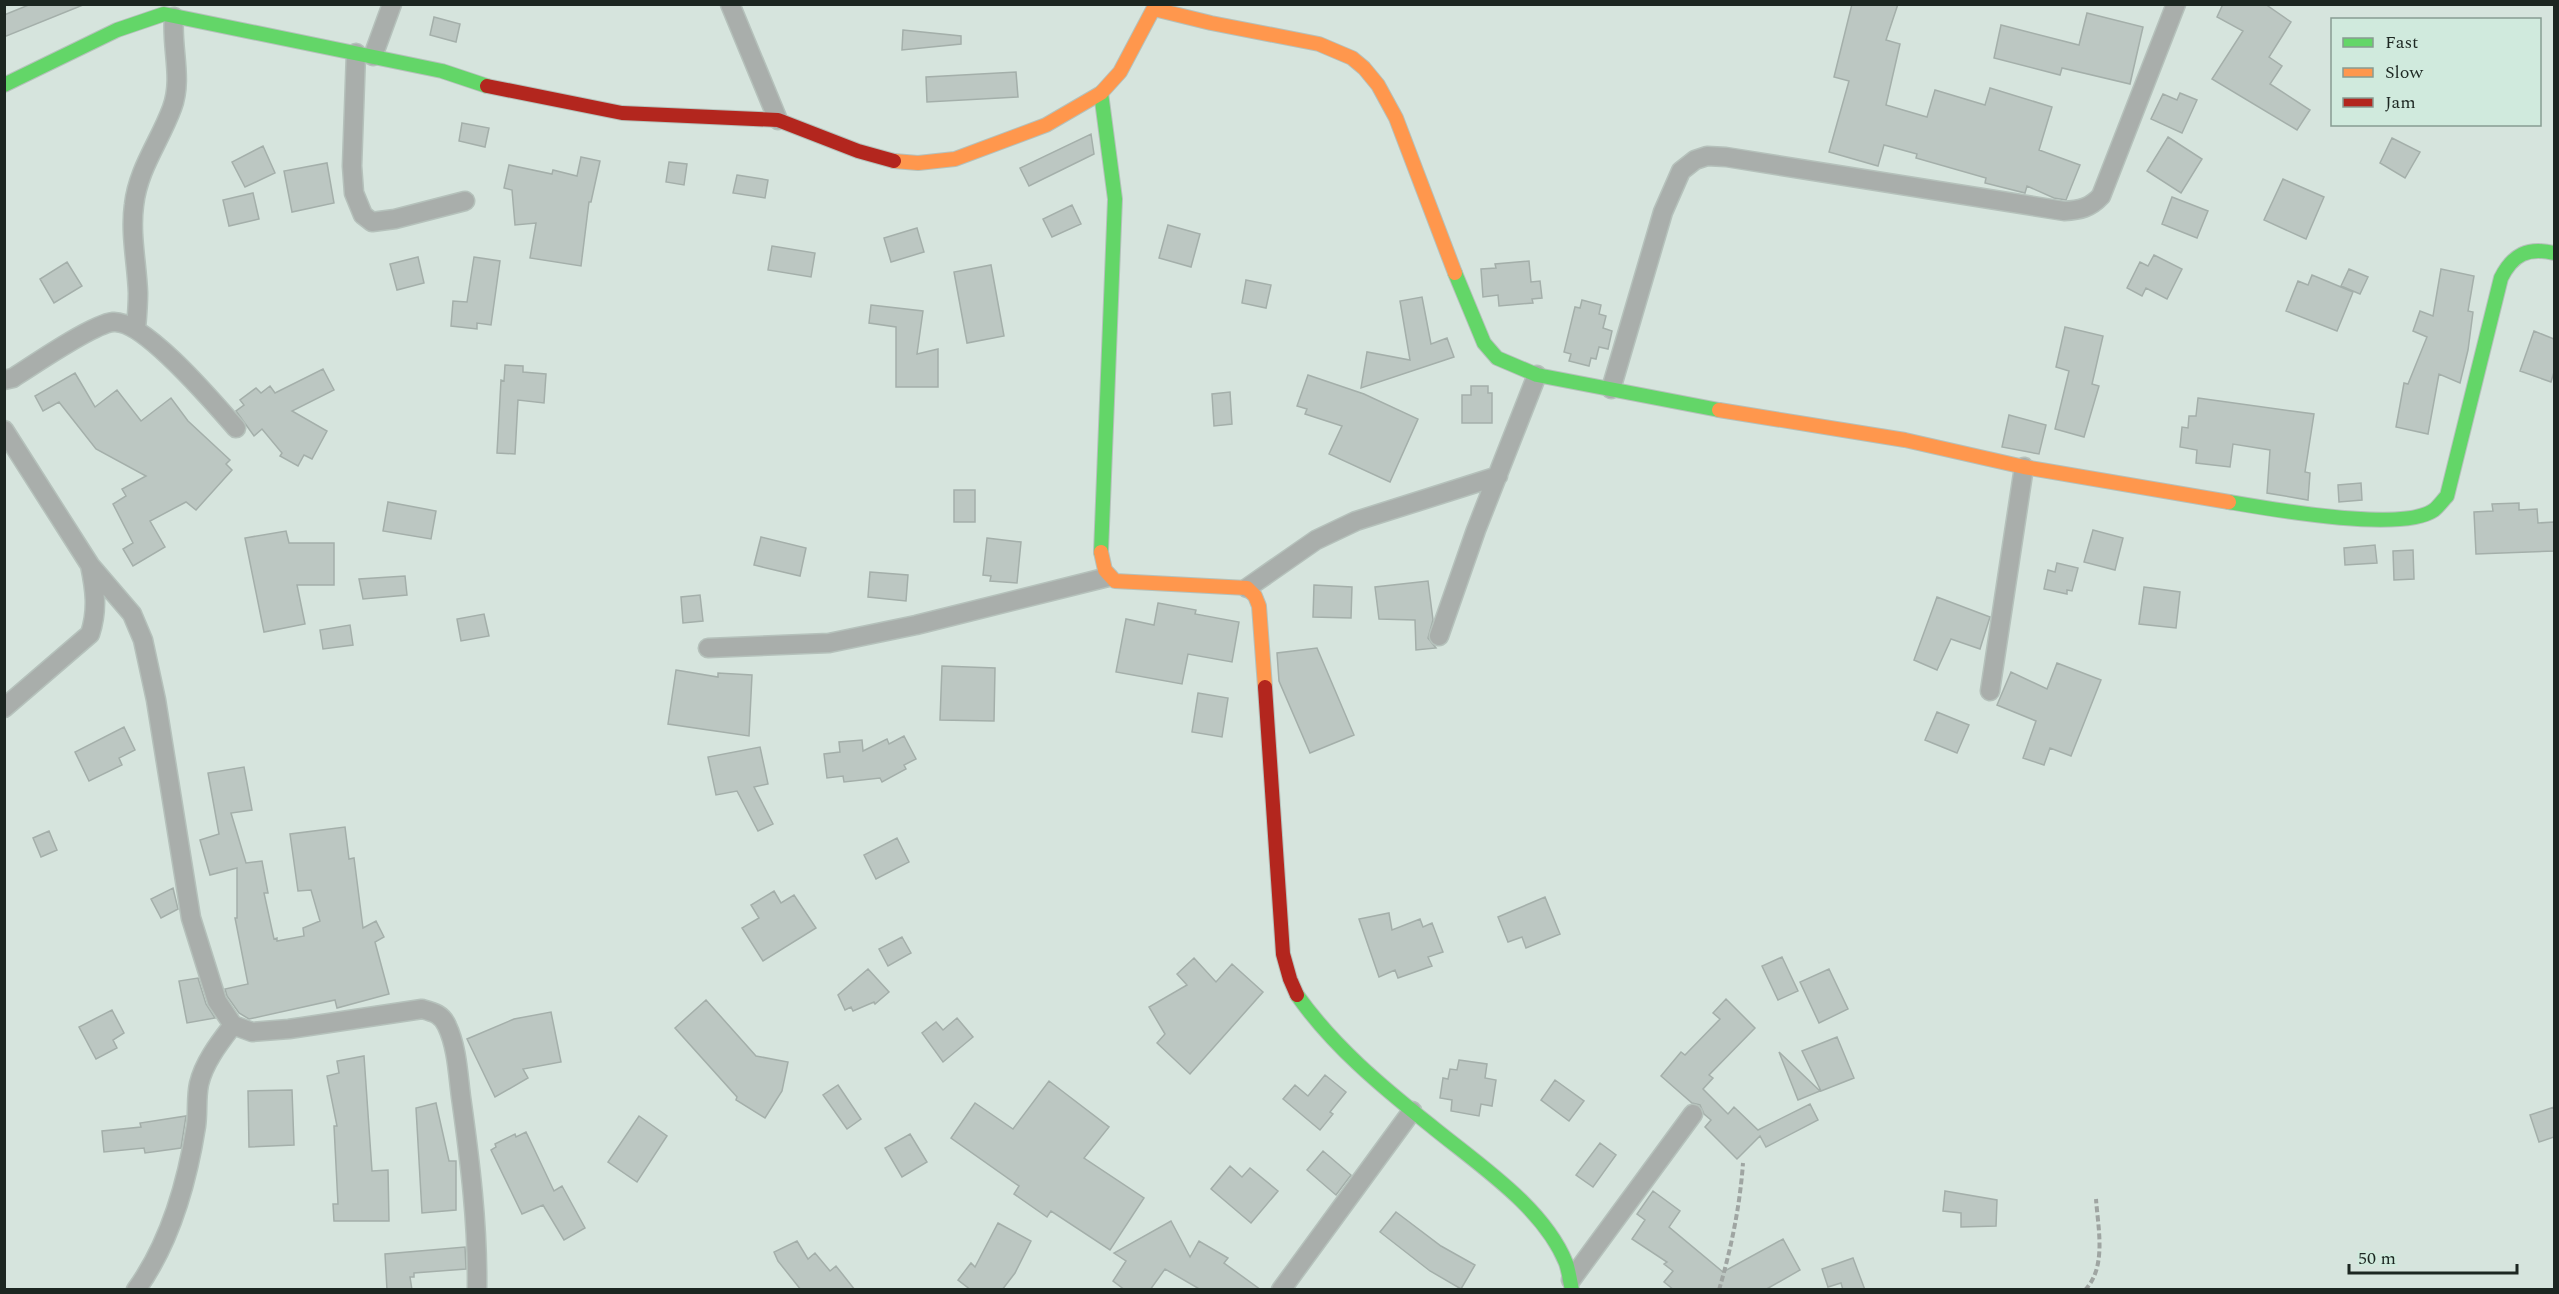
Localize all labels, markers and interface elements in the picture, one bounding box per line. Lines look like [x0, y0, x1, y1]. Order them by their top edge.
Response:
legend [2331, 18, 2541, 126]
text: Fast [2385, 29, 2418, 56]
text: Slow [2385, 59, 2424, 86]
text: Jam [2385, 89, 2416, 116]
scale bar [2349, 1237, 2517, 1275]
text: 50 m [2358, 1245, 2396, 1272]

